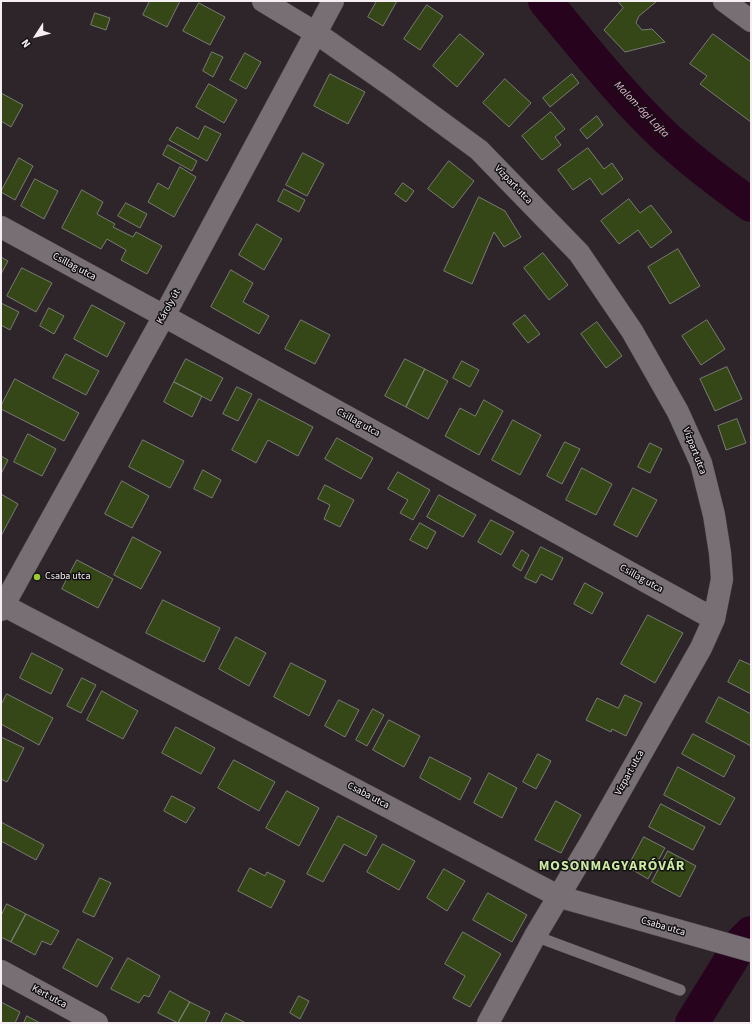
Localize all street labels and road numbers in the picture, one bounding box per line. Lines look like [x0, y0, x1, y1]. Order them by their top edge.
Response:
street label: Vízpart utca [492, 163, 534, 207]
street label: Csillag utca [50, 250, 98, 284]
street label: Károly út [155, 288, 183, 326]
street label: Csillag utca [334, 406, 382, 440]
street label: Vízpart utca [680, 426, 708, 476]
street label: Csillag utca [617, 562, 665, 596]
street label: Vízpart utca [613, 748, 647, 798]
street label: Csaba utca [345, 780, 391, 812]
street label: Csaba utca [639, 915, 687, 939]
street label: Kert utca [30, 983, 68, 1011]

